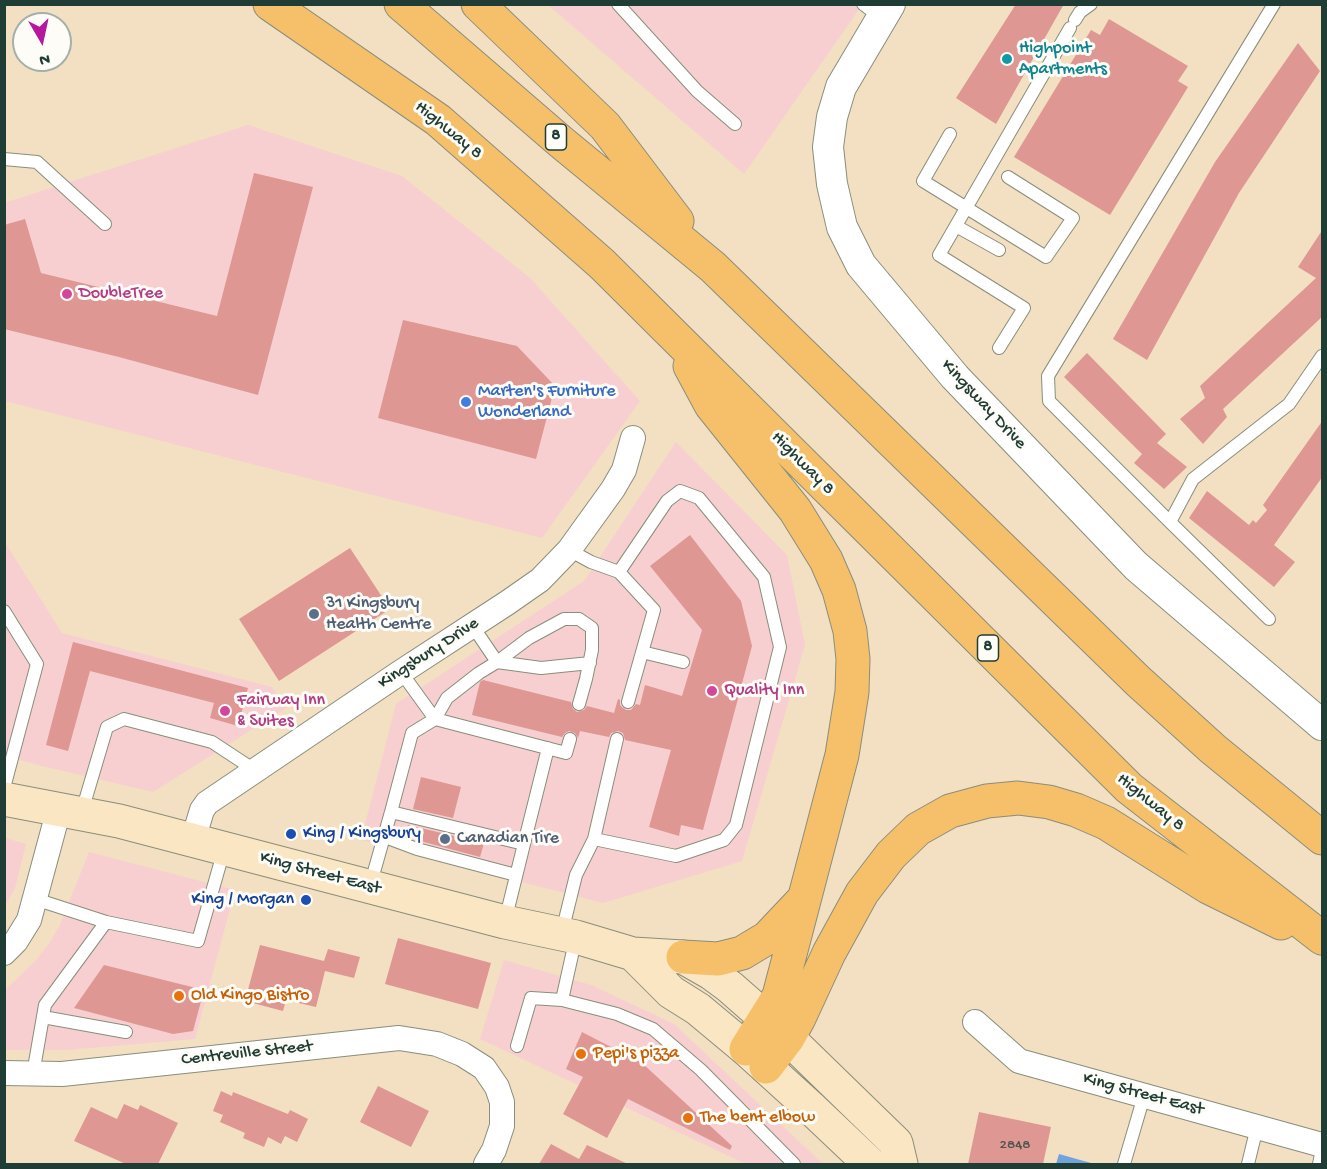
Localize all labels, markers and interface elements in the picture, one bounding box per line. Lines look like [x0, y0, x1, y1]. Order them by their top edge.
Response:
north arrow [12, 12, 72, 72]
place label: Highpoint Apartments [1019, 38, 1107, 80]
text: N [38, 48, 51, 68]
marker: Highpoint Apartments [1000, 52, 1014, 66]
street label: Highway 8 [410, 97, 486, 165]
road number: 8 [546, 124, 566, 150]
place label: DoubleTree [79, 283, 163, 305]
marker: DoubleTree [60, 287, 74, 301]
street label: Kingsway Drive [936, 355, 1030, 455]
place label: Marten's Furniture Wonderland [478, 381, 615, 424]
marker: Marten's Furniture Wonderland [459, 395, 473, 409]
street label: Highway 8 [766, 428, 838, 500]
place label: 31 Kingsbury Health Centre [326, 593, 431, 636]
marker: 31 Kingsbury Health Centre [307, 607, 321, 621]
street label: Kingsbury Drive [375, 613, 483, 695]
road number: 8 [978, 635, 998, 661]
place label: Quality Inn [724, 680, 804, 702]
marker: Quality Inn [705, 684, 719, 698]
place label: Fairway Inn & Suites [237, 690, 325, 732]
marker: Fairway Inn & Suites [218, 704, 232, 718]
street label: Highway 8 [1112, 769, 1188, 837]
place label: King / Kingsbury [303, 823, 421, 845]
marker: King / Kingsbury [284, 827, 298, 841]
place label: Canadian Tire [457, 828, 559, 850]
marker: Canadian Tire [438, 832, 452, 846]
street label: King Street East [257, 847, 383, 901]
place label: King / Morgan [192, 889, 294, 911]
marker: King / Morgan [299, 893, 313, 907]
place label: Old Kingo Bistro [191, 985, 310, 1007]
marker: Old Kingo Bistro [172, 989, 186, 1003]
street label: Centreville Street [180, 1036, 314, 1072]
place label: Pepi's pizza [593, 1043, 679, 1065]
marker: Pepi's pizza [574, 1047, 588, 1061]
street label: King Street East [1080, 1068, 1206, 1122]
place label: The bent elbow [700, 1107, 815, 1129]
marker: The bent elbow [681, 1111, 695, 1125]
house number: 2848 [1000, 1137, 1030, 1155]

